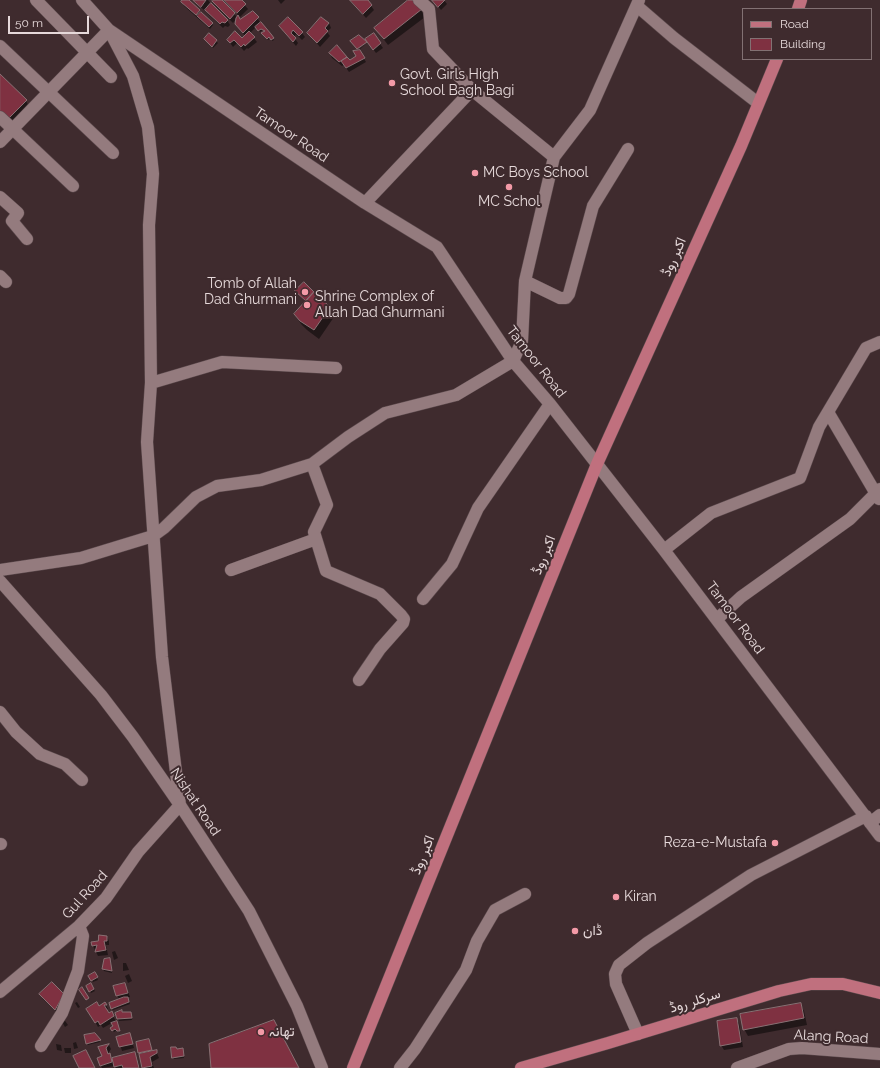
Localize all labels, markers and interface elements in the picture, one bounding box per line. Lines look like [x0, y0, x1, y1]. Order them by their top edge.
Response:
scale bar [10, 8, 91, 34]
legend [742, 8, 872, 60]
text: 50 m [15, 16, 43, 30]
text: Road [780, 17, 809, 31]
text: Building [780, 37, 826, 51]
place label: Govt. Girls High School Bagh Bagi [400, 67, 514, 100]
marker: Govt. Girls High School Bagh Bagi [387, 78, 397, 88]
street label: Tamoor Road [251, 104, 331, 166]
place label: MC Boys School [483, 165, 588, 181]
marker: MC Boys School [470, 168, 480, 178]
marker: MC Schol [504, 182, 514, 192]
place label: MC Schol [478, 194, 540, 210]
street label: اکبر روڈ [658, 235, 690, 279]
place label: Tomb of Allah Dad Ghurmani [204, 276, 297, 308]
marker: Tomb of Allah Dad Ghurmani [300, 287, 310, 297]
place label: Shrine Complex of Allah Dad Ghurmani [315, 289, 444, 322]
marker: Shrine Complex of Allah Dad Ghurmani [302, 300, 312, 310]
street label: Tamoor Road [503, 323, 569, 401]
street label: اکبر روڈ [529, 533, 559, 577]
street label: Tamoor Road [702, 578, 768, 658]
street label: Nishat Road [166, 765, 224, 839]
street label: اکبر روڈ [408, 833, 438, 877]
place label: Reza-e-Mustafa [664, 835, 767, 851]
marker: Reza-e-Mustafa [770, 838, 780, 848]
street label: Gul Road [59, 867, 111, 923]
place label: Kiran [624, 889, 657, 905]
marker: Kiran [611, 892, 621, 902]
place label: ڈان [583, 923, 602, 939]
marker: ڈان [570, 926, 580, 936]
street label: سرکلر روڈ [668, 985, 722, 1017]
place label: تھانہ [269, 1024, 294, 1040]
marker: تھانہ [256, 1027, 266, 1037]
street label: Alang Road [793, 1027, 869, 1047]

